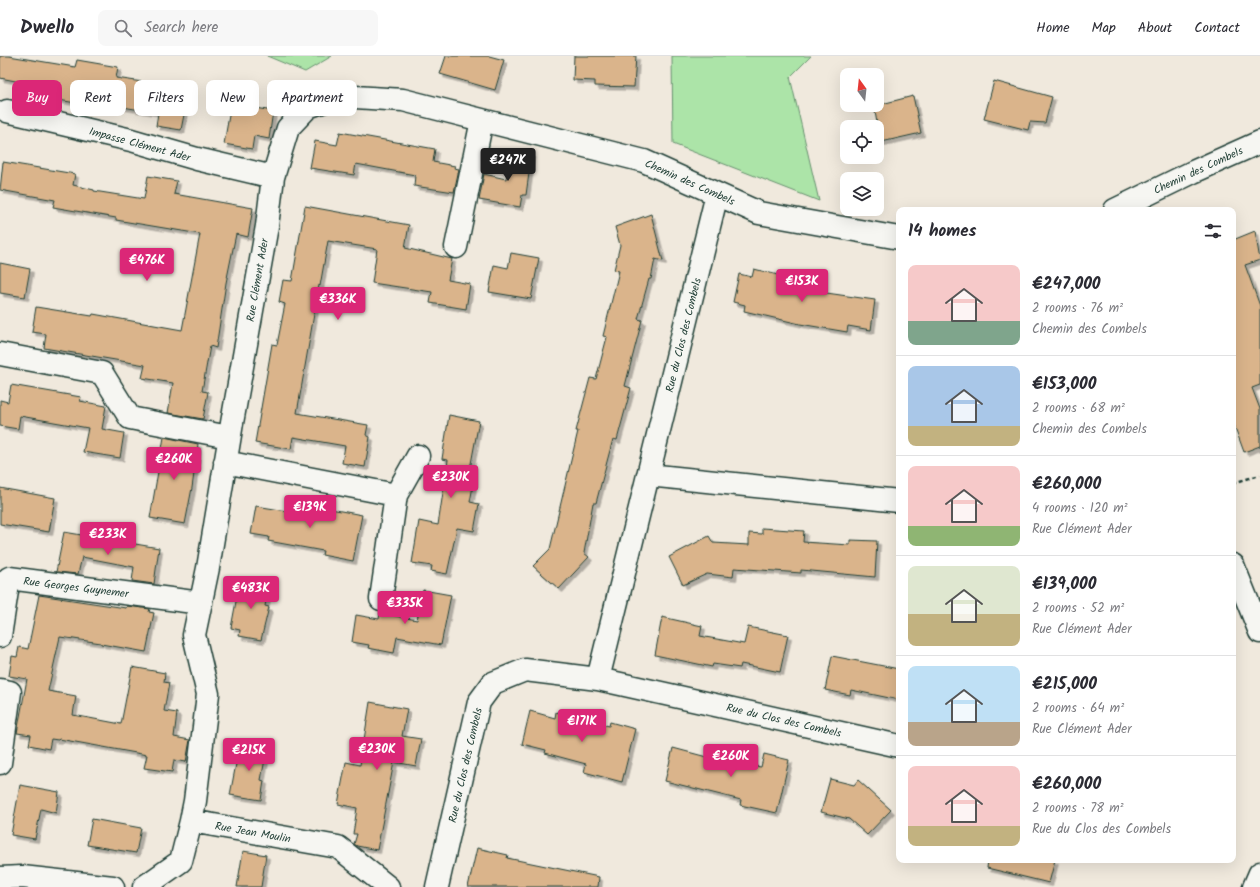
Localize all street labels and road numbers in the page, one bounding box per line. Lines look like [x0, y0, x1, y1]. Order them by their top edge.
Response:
street label: Impasse Clément Ader [87, 123, 194, 168]
street label: Chemin des Combels [1151, 142, 1246, 200]
street label: Chemin des Combels [642, 155, 738, 211]
street label: Rue Clément Ader [242, 236, 274, 323]
street label: Rue du Clos des Combels [661, 276, 707, 394]
street label: Rue Georges Guynemer [22, 573, 131, 604]
street label: Rue du Clos des Combels [724, 699, 843, 743]
street label: Rue du Clos des Combels [444, 706, 488, 825]
street label: Rue Jean Moulin [213, 817, 292, 849]

